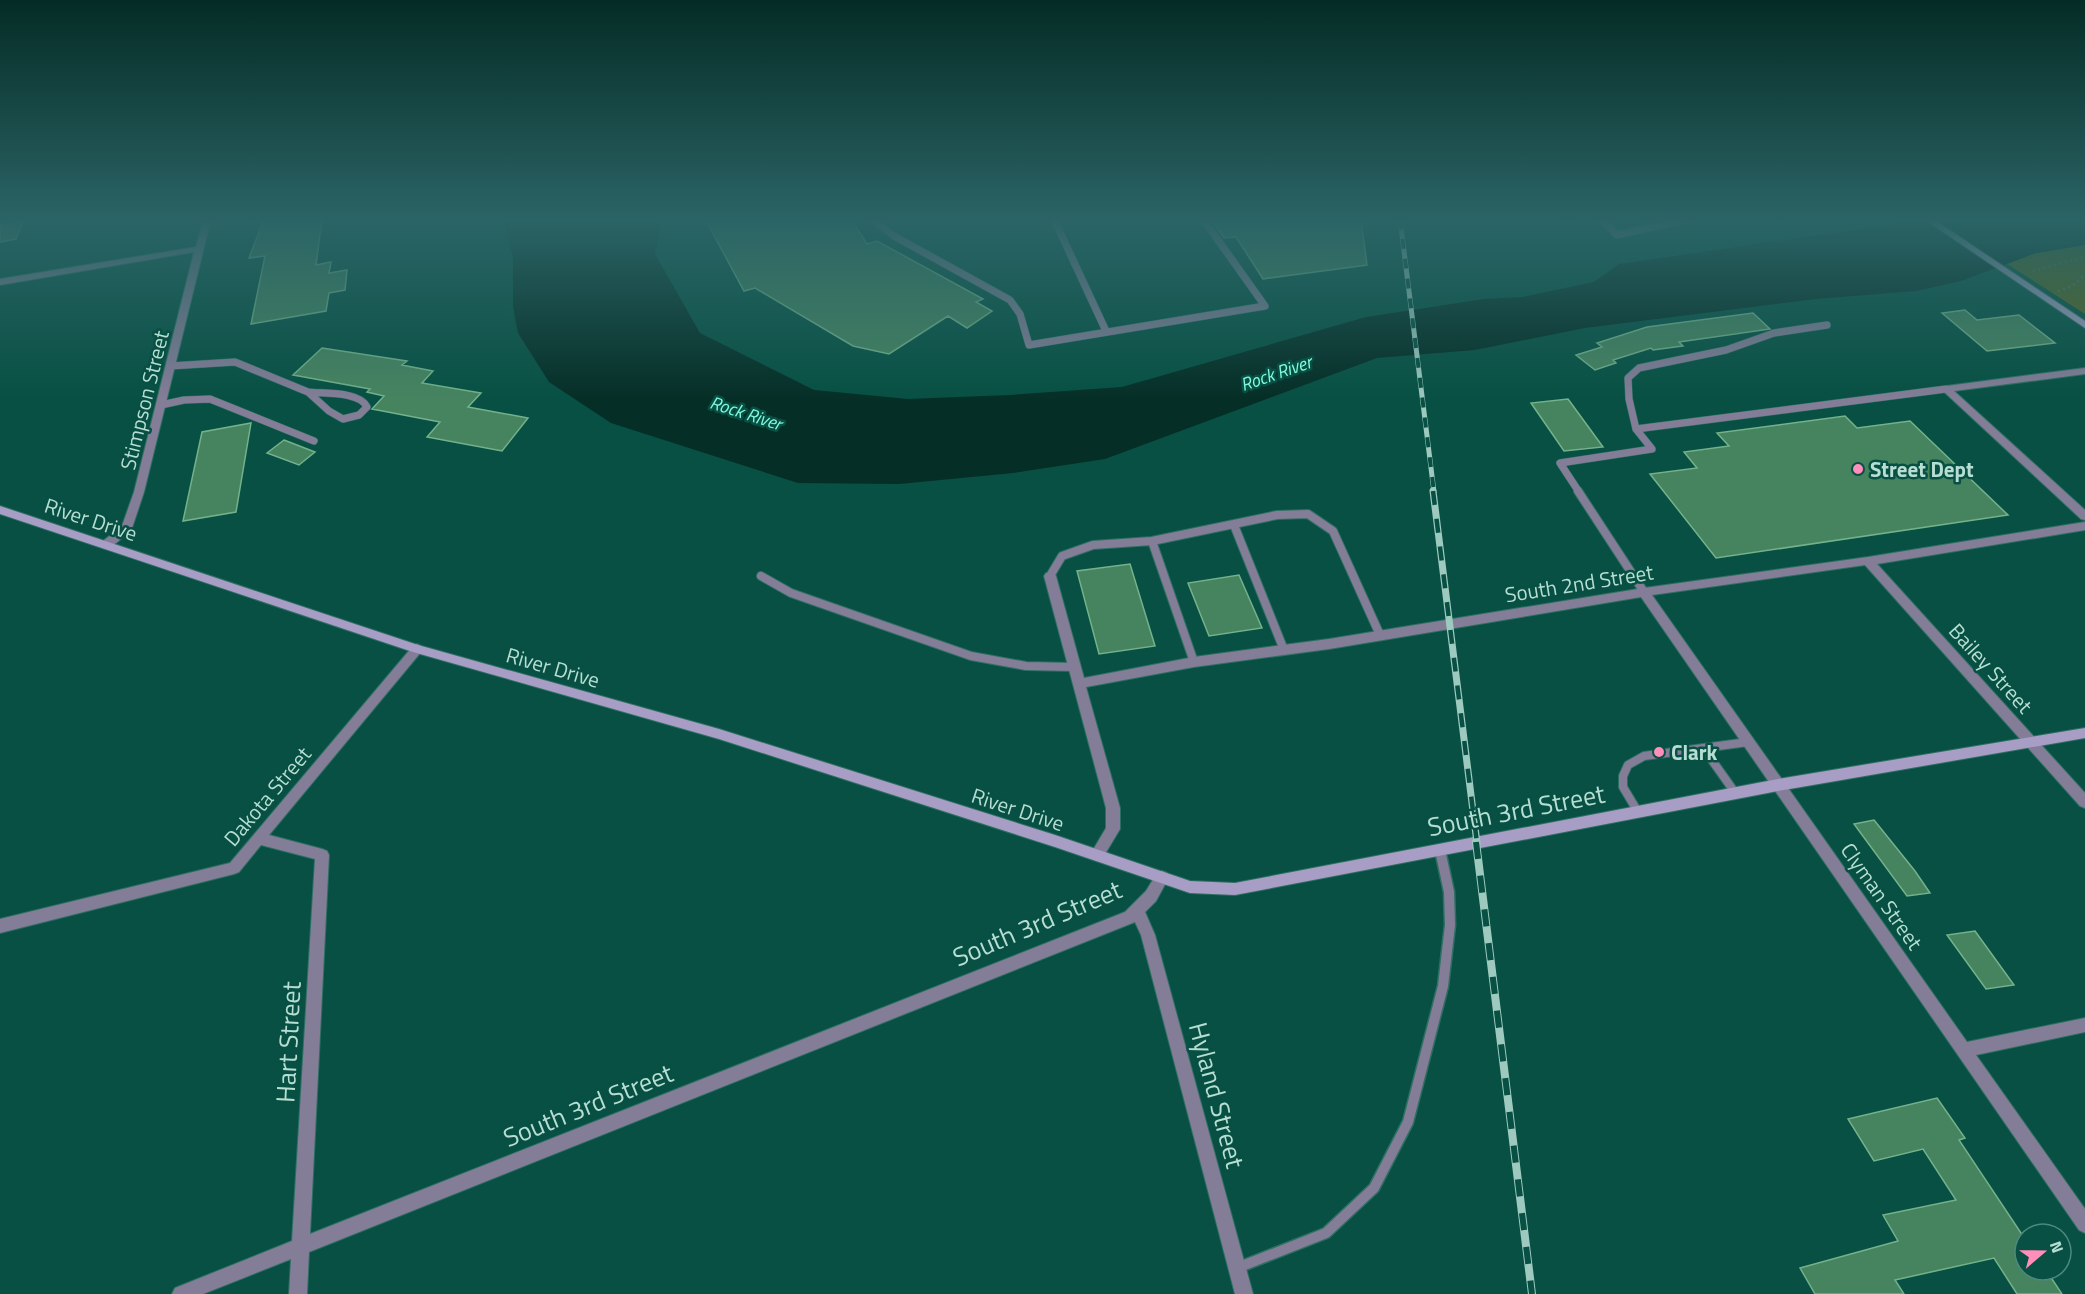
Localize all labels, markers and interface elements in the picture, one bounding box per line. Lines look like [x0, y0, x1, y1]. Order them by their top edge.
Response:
street label: Stimpson Street [111, 326, 177, 473]
water label: Rock River [1237, 347, 1318, 398]
water label: Rock River [707, 389, 788, 438]
place label: Street Dept [1870, 453, 1974, 485]
marker: Street Dept [1851, 462, 1865, 476]
street label: River Drive [40, 489, 142, 549]
street label: South 2nd Street [1503, 555, 1656, 611]
street label: Bailey Street [1942, 616, 2041, 721]
street label: River Drive [503, 638, 603, 696]
place label: Clark [1671, 736, 1718, 768]
street label: Dakota Street [216, 739, 319, 853]
marker: Clark [1652, 745, 1666, 759]
street label: South 3rd Street [1424, 774, 1608, 846]
street label: River Drive [967, 779, 1069, 839]
street label: Clyman Street [1833, 836, 1931, 957]
street label: South 3rd Street [946, 870, 1128, 976]
street label: Hart Street [265, 980, 311, 1104]
street label: Hyland Street [1179, 1018, 1255, 1172]
street label: South 3rd Street [497, 1053, 679, 1157]
north arrow [2013, 1222, 2073, 1282]
text: N [2044, 1238, 2070, 1256]

